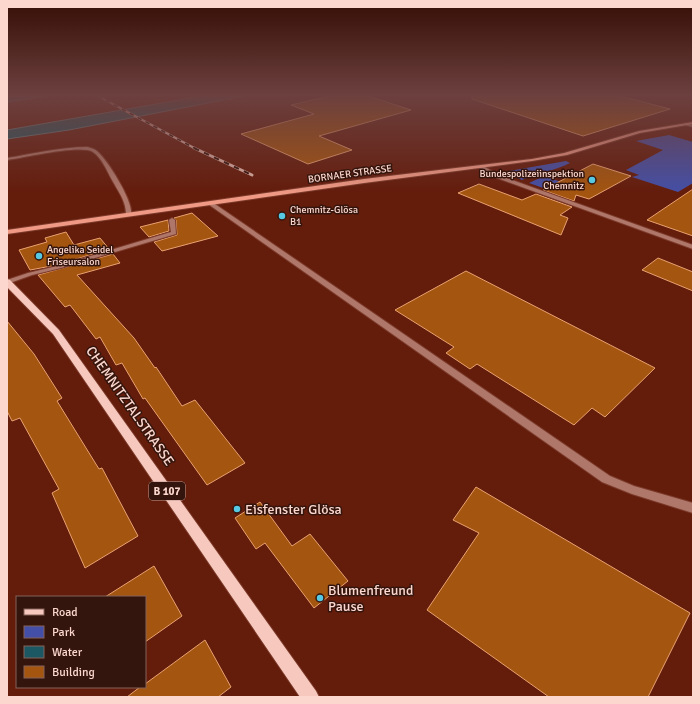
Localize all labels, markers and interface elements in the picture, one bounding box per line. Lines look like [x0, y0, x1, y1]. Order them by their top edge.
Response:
street label: BORNAER STRASSE [307, 162, 393, 186]
place label: Bundespolizeiinspektion Chemnitz [479, 168, 585, 192]
marker: Bundespolizeiinspektion Chemnitz [587, 175, 597, 185]
place label: Chemnitz-Glösa B1 [290, 204, 358, 228]
marker: Chemnitz-Glösa B1 [277, 211, 287, 221]
place label: Angelika Seidel Friseursalon [47, 244, 113, 268]
marker: Angelika Seidel Friseursalon [34, 251, 44, 261]
street label: CHEMNITZTALSTRASSE [82, 343, 178, 469]
road number: B 107 [149, 482, 185, 500]
place label: Eisfenster Glösa [245, 501, 342, 518]
marker: Eisfenster Glösa [232, 504, 242, 514]
place label: Blumenfreund Pause [328, 582, 413, 615]
marker: Blumenfreund Pause [315, 593, 325, 603]
legend [16, 596, 146, 688]
text: Road [52, 605, 78, 620]
text: Park [52, 625, 75, 640]
text: Water [52, 645, 83, 660]
text: Building [52, 665, 95, 680]

